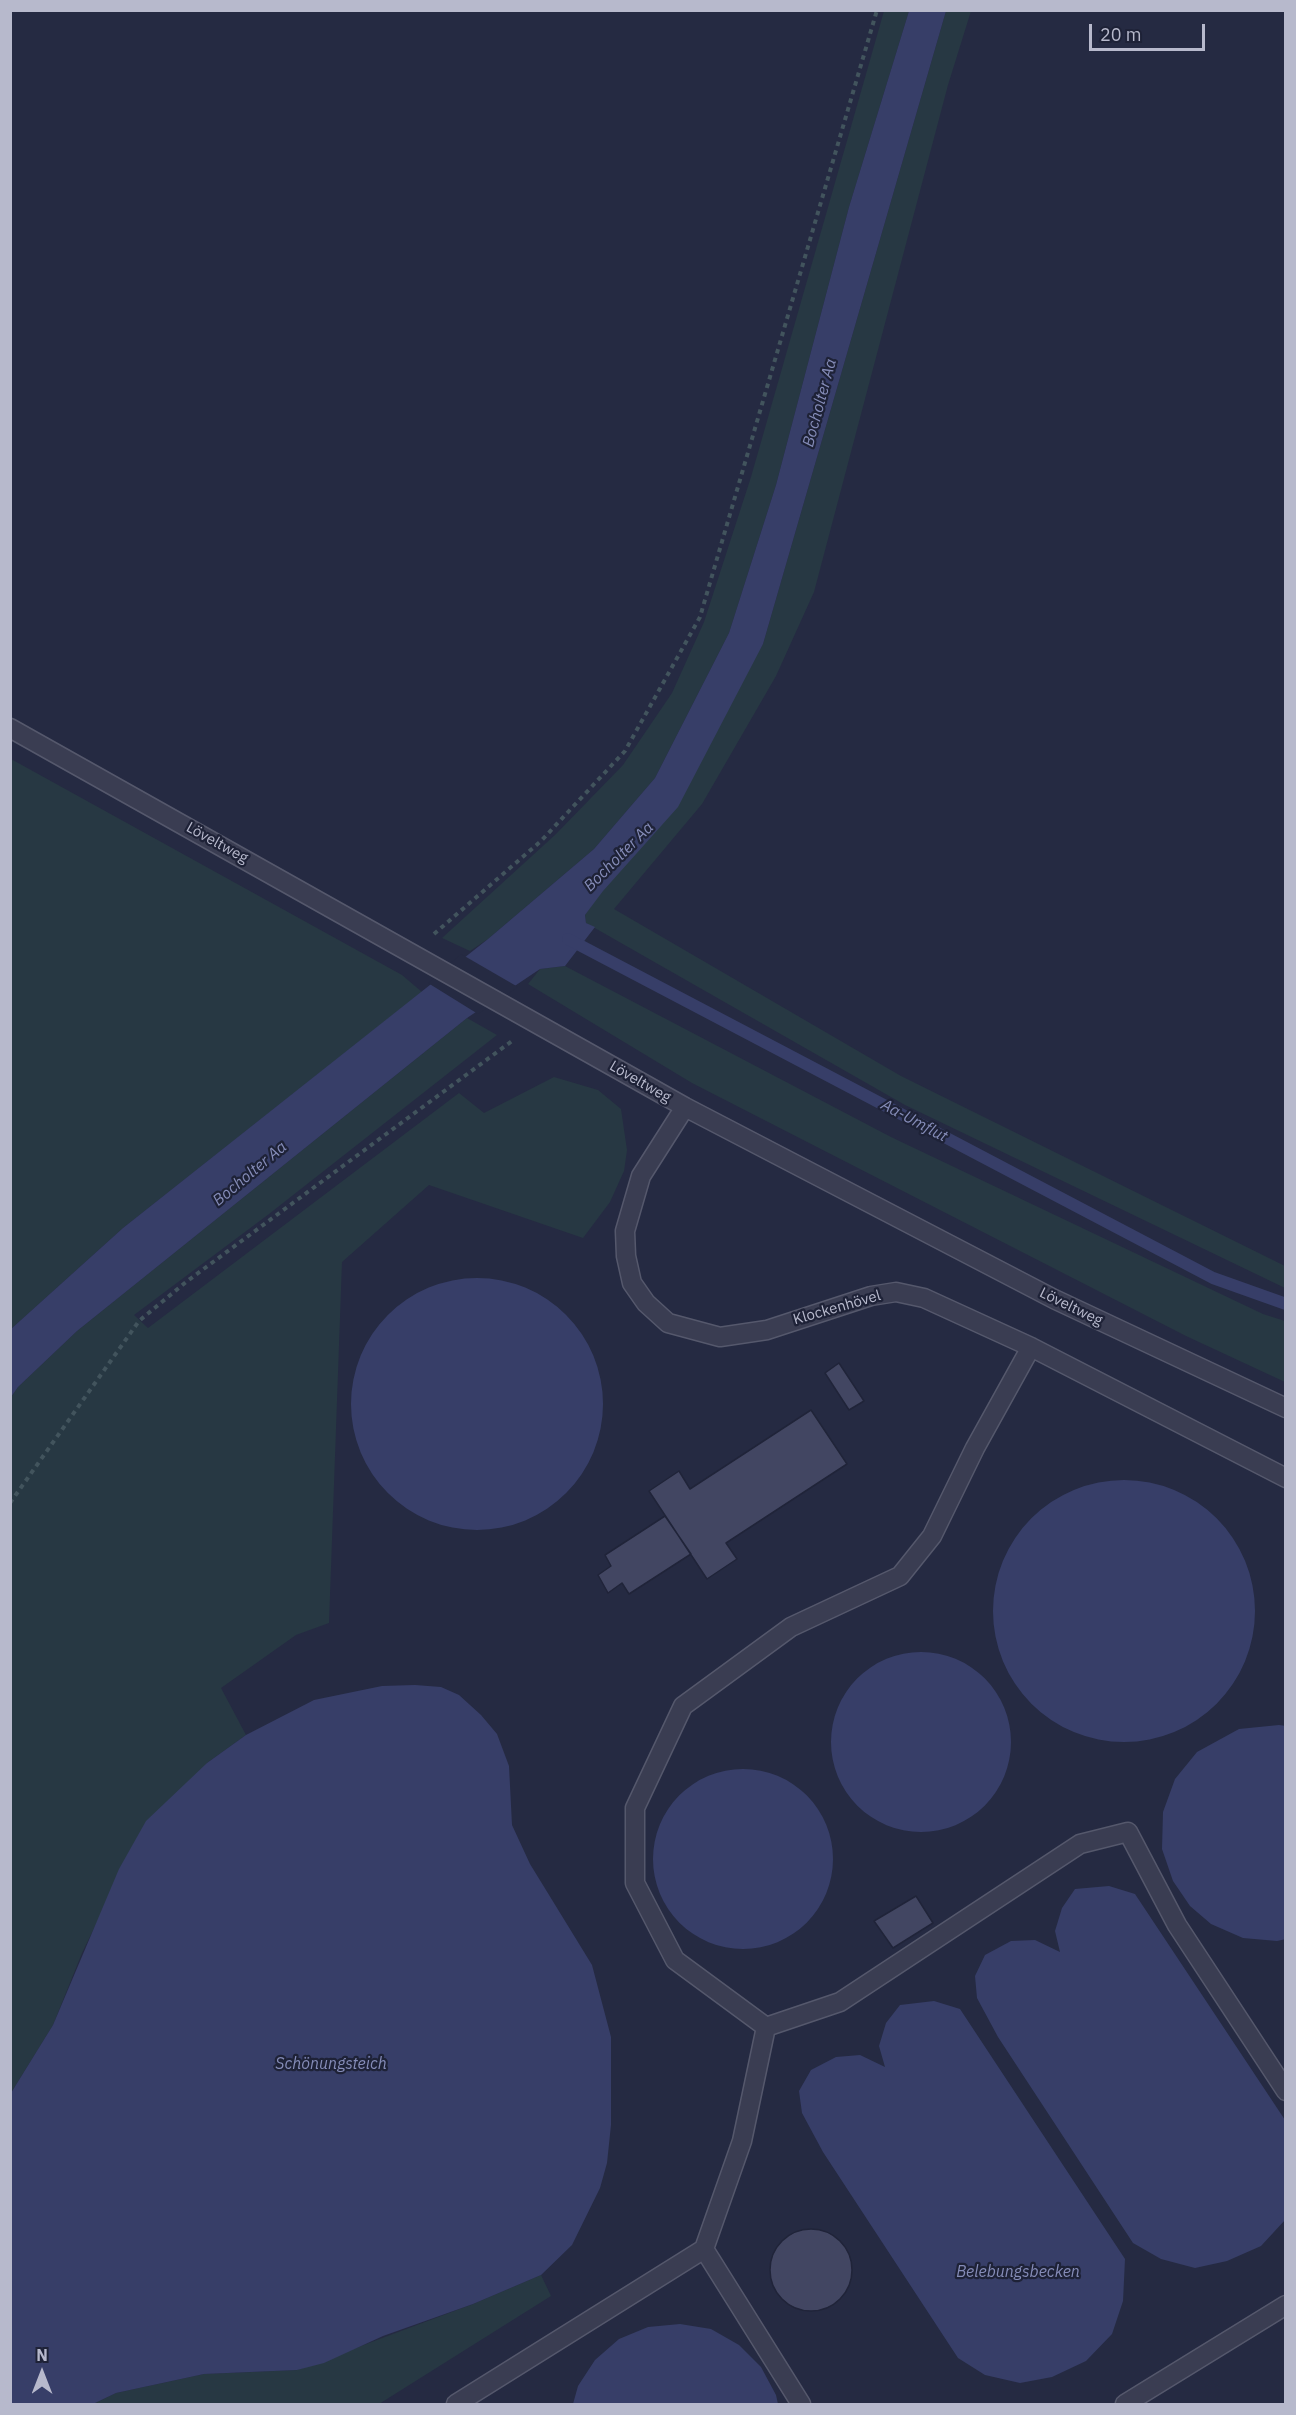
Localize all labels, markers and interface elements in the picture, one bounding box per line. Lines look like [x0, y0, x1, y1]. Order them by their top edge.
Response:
scale bar [1092, 12, 1208, 50]
text: 20 m [1100, 23, 1142, 46]
water label: Bocholter Aa [799, 357, 841, 449]
water label: Bocholter Aa [580, 818, 658, 896]
street label: Löveltweg [183, 819, 251, 867]
street label: Löveltweg [606, 1057, 674, 1107]
water label: Aa-Umflut [878, 1096, 950, 1146]
water label: Bocholter Aa [209, 1138, 291, 1210]
street label: Löveltweg [1036, 1284, 1106, 1330]
street label: Klockenhövel [791, 1287, 883, 1329]
water label: Schönungsteich [275, 2054, 387, 2074]
water label: Belebungsbecken [956, 2262, 1080, 2282]
north arrow [12, 2343, 72, 2403]
text: N [36, 2345, 48, 2365]

